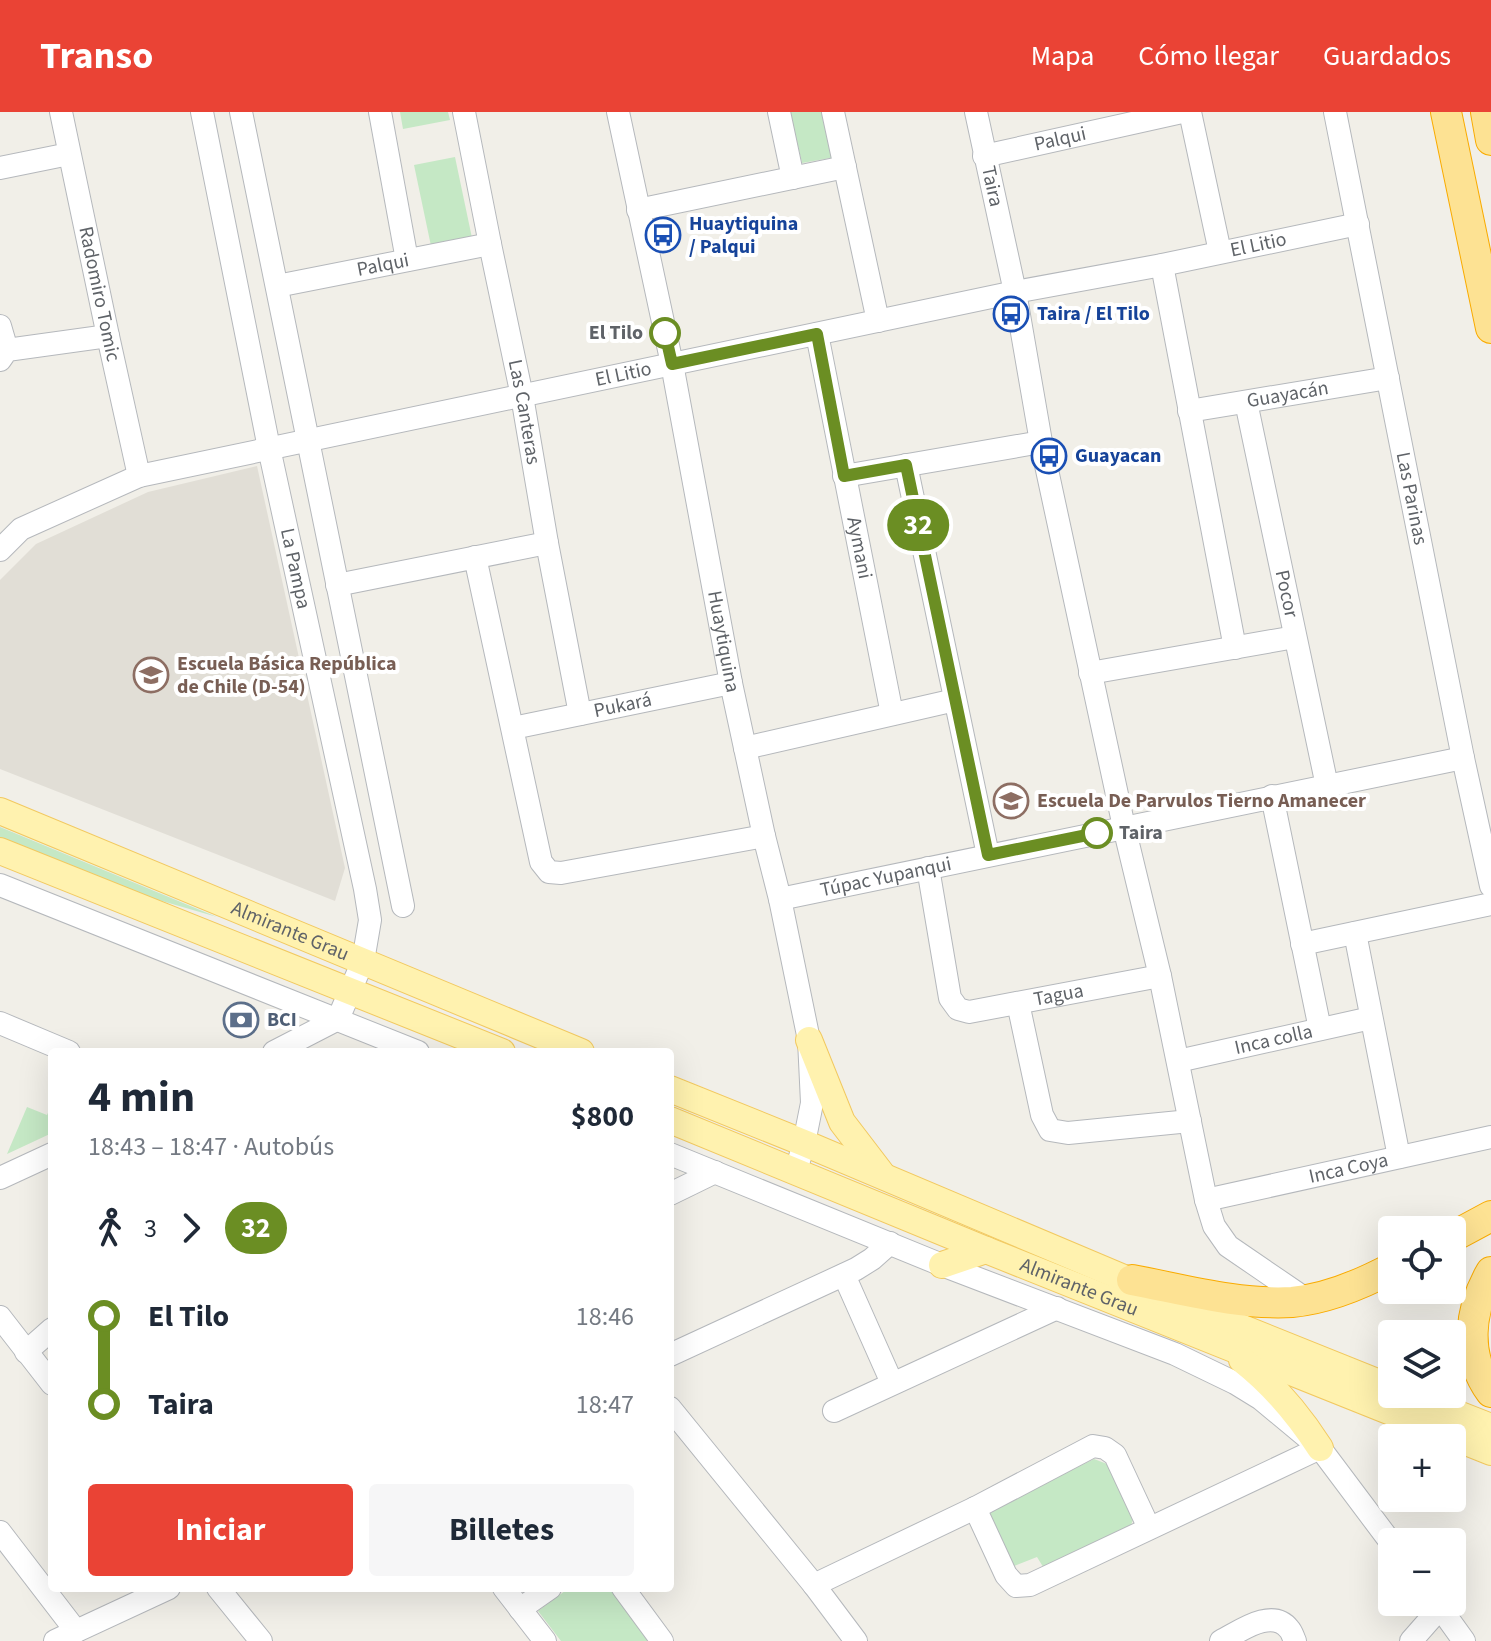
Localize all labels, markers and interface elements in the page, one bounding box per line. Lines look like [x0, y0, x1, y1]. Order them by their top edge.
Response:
text: Transo [40, 29, 153, 83]
text: Mapa [1031, 36, 1094, 76]
text: Cómo llegar [1138, 36, 1279, 76]
text: Guardados [1323, 36, 1451, 76]
street label: Palqui [1031, 120, 1089, 158]
street label: Taira [974, 163, 1010, 209]
place label: Huaytiquina / Palqui [689, 210, 798, 261]
bus stop icon: Huaytiquina / Palqui [644, 216, 682, 254]
street label: Radomiro Tomic [71, 224, 127, 364]
street label: El Litio [1228, 225, 1289, 264]
street label: Palqui [354, 246, 411, 284]
bus stop icon: Taira / El Tilo [992, 295, 1030, 333]
place label: Taira / El Tilo [1037, 300, 1150, 328]
marker: El Tilo [650, 318, 680, 348]
place label: El Tilo [589, 319, 643, 347]
street label: El Litio [593, 355, 654, 394]
street label: Las Canteras [501, 357, 547, 467]
street label: Guayacán [1245, 374, 1331, 415]
bus stop icon: Guayacan [1030, 437, 1068, 475]
place label: Guayacan [1075, 442, 1161, 470]
street label: Las Parinas [1389, 450, 1434, 547]
line badge: 32 [882, 499, 954, 551]
text: 32 [903, 505, 933, 545]
street label: Aymani [839, 514, 879, 581]
street label: La Pampa [273, 526, 318, 612]
street label: Pocor [1268, 567, 1305, 620]
street label: Huaytiquina [700, 588, 747, 695]
place label: Escuela Básica República de Chile (D-54) [177, 650, 397, 701]
school or university icon: Escuela Básica República de Chile (D-54) [132, 656, 170, 694]
street label: Pukará [591, 686, 654, 725]
school or university icon: Escuela De Parvulos Tierno Amanecer [992, 782, 1030, 820]
place label: Escuela De Parvulos Tierno Amanecer [1037, 787, 1366, 815]
marker: Taira [1082, 818, 1112, 848]
place label: Taira [1119, 819, 1163, 847]
street label: Túpac Yupanqui [818, 850, 954, 904]
street label: Almirante Grau [227, 894, 353, 968]
street label: Tagua [1031, 977, 1086, 1014]
bank icon: BCI [222, 1001, 260, 1039]
place label: BCI [267, 1006, 297, 1034]
street label: Inca colla [1232, 1017, 1315, 1062]
text: 4 min [88, 1066, 195, 1129]
text: $800 [571, 1095, 634, 1138]
text: 18:43 – 18:47 · Autobús [88, 1128, 334, 1165]
street label: Inca Coya [1306, 1146, 1391, 1191]
icon: walk [88, 1206, 132, 1250]
icon: forward [169, 1206, 213, 1250]
text: 32 [241, 1208, 271, 1248]
text: 3 [144, 1210, 157, 1247]
map controls [1378, 1216, 1466, 1616]
button: locate [1378, 1216, 1466, 1304]
street label: Almirante Grau [1016, 1251, 1142, 1324]
text: El Tilo [148, 1295, 229, 1338]
text: 18:46 [576, 1298, 634, 1335]
button: layers [1378, 1320, 1466, 1408]
text: Taira [148, 1383, 214, 1426]
text: 18:47 [576, 1386, 634, 1423]
button: + [1378, 1424, 1466, 1512]
button: Iniciar [88, 1484, 353, 1576]
button: Billetes [369, 1484, 634, 1576]
button: − [1378, 1528, 1466, 1616]

